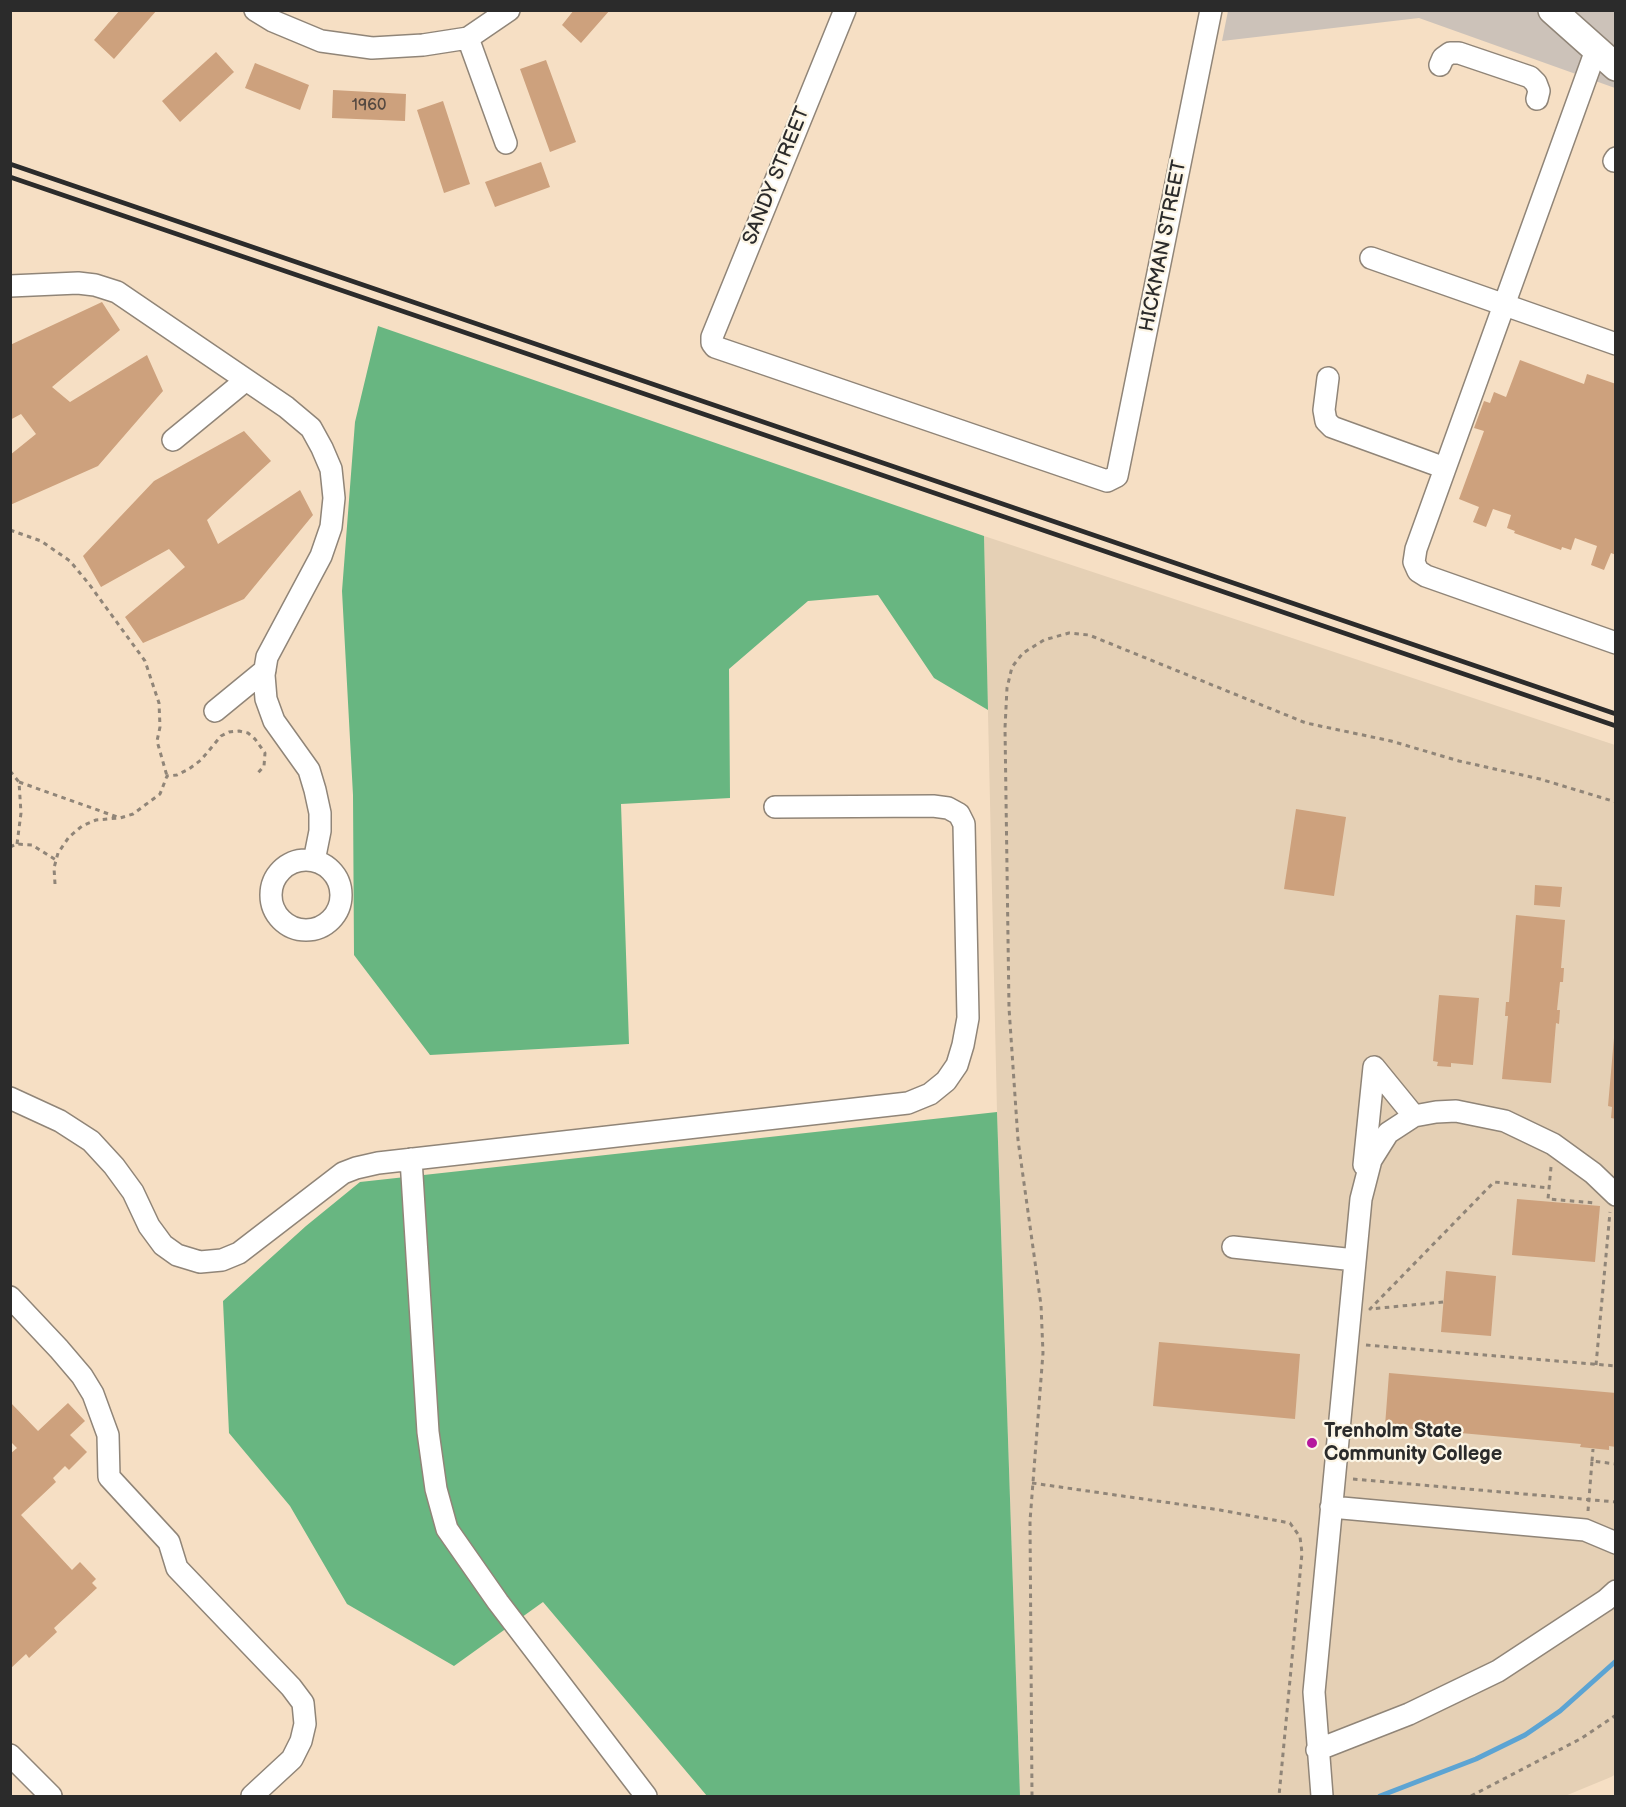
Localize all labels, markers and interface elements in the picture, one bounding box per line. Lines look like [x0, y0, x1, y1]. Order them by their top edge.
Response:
house number: 1960 [352, 96, 386, 116]
street label: SANDY STREET [738, 104, 816, 248]
street label: HICKMAN STREET [1136, 158, 1192, 334]
place label: Trenholm State Community College [1324, 1420, 1502, 1467]
marker: Trenholm State Community College [1305, 1436, 1319, 1450]

